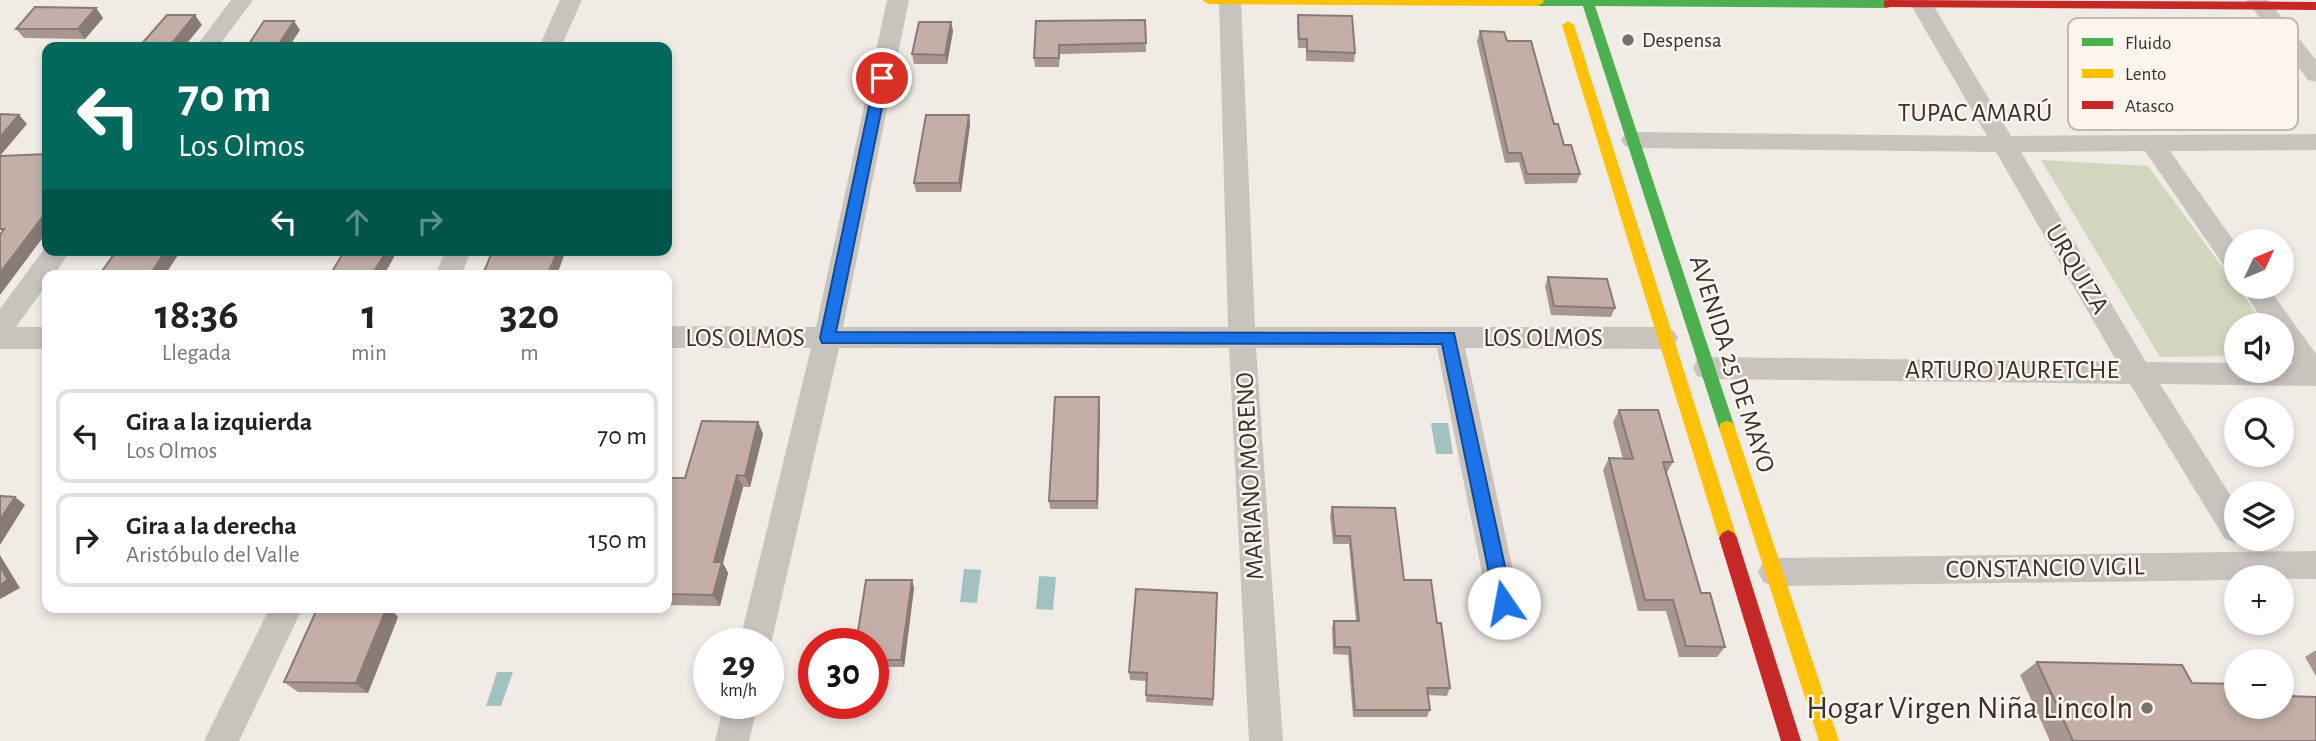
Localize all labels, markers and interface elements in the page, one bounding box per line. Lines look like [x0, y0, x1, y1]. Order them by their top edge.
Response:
legend [2068, 18, 2298, 130]
place label: Despensa [1642, 30, 1722, 51]
marker: Despensa [1620, 32, 1636, 48]
text: Fluido [2125, 34, 2171, 53]
pin [852, 48, 912, 108]
icon: arrive [863, 59, 901, 97]
text: Lento [2125, 65, 2166, 84]
icon: left [63, 70, 154, 161]
text: 70 m [178, 72, 272, 121]
text: Atasco [2125, 97, 2174, 116]
street label: TUPAC AMARÚ [1898, 98, 2052, 126]
text: Los Olmos [178, 130, 305, 162]
icon: left [265, 203, 303, 241]
icon: ahead [338, 203, 376, 241]
icon: right [411, 203, 449, 241]
street label: URQUIZA [2040, 220, 2114, 318]
north arrow [2224, 229, 2294, 299]
map controls [2224, 229, 2294, 719]
street label: AVENIDA 25 DE MAYO [1685, 252, 1779, 476]
text: 18:36 [155, 294, 238, 336]
text: 1 [361, 294, 377, 336]
text: 320 [500, 294, 559, 336]
button: sound [2224, 313, 2294, 383]
street label: LOS OLMOS [685, 325, 805, 351]
street label: LOS OLMOS [1483, 325, 1603, 351]
text: Llegada [162, 342, 231, 365]
text: min [351, 342, 387, 365]
text: m [520, 342, 539, 365]
street label: ARTURO JAURETCHE [1905, 357, 2119, 383]
street label: MARIANO MORENO [1232, 372, 1268, 580]
button: search [2224, 397, 2294, 467]
text: Gira a la izquierda [126, 409, 312, 435]
icon: left [67, 417, 105, 455]
text: 70 m [597, 423, 647, 449]
text: Los Olmos [126, 440, 217, 463]
button: layers [2224, 481, 2294, 551]
text: Gira a la derecha [126, 513, 297, 539]
icon: right [67, 521, 105, 559]
text: 150 m [588, 527, 647, 553]
text: Aristóbulo del Valle [126, 544, 300, 567]
street label: CONSTANCIO VIGIL [1945, 553, 2145, 583]
button: + [2224, 565, 2294, 635]
position arrow [1467, 566, 1541, 640]
speed limit sign: 30 [798, 628, 889, 719]
text: 29 [722, 647, 755, 682]
button: − [2224, 649, 2294, 719]
text: km/h [720, 682, 757, 700]
place label: Hogar Virgen Niña Lincoln [1806, 692, 2133, 724]
marker: Hogar Virgen Niña Lincoln [2139, 700, 2155, 716]

